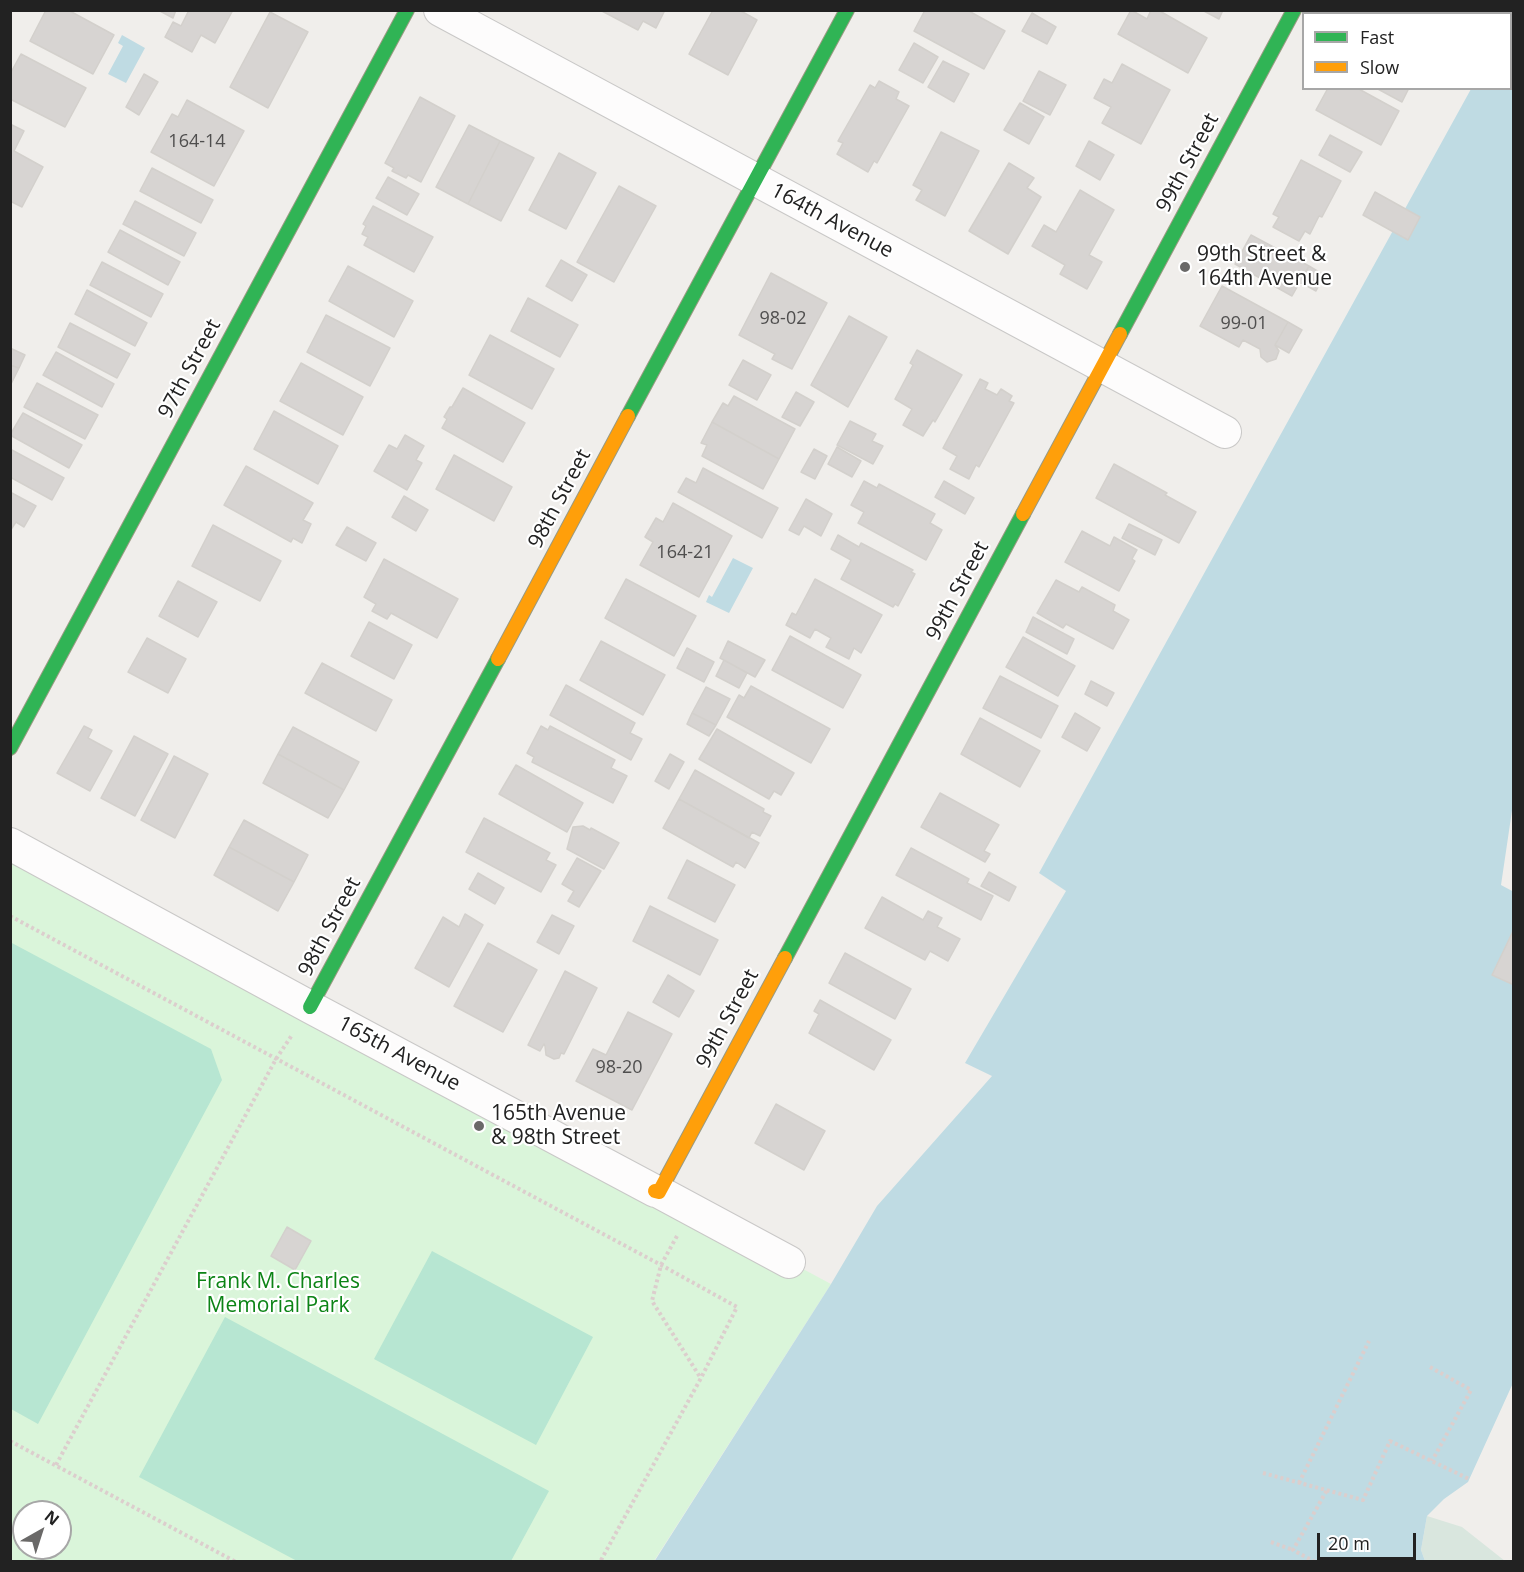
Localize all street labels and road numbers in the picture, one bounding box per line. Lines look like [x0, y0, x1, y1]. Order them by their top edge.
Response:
street label: 99th Street [1151, 109, 1225, 217]
street label: 164th Avenue [767, 178, 897, 264]
street label: 97th Street [153, 315, 227, 423]
street label: 98th Street [523, 445, 597, 553]
street label: 99th Street [921, 537, 995, 645]
street label: 98th Street [293, 873, 367, 981]
street label: 99th Street [691, 965, 765, 1073]
street label: 165th Avenue [334, 1011, 464, 1097]

